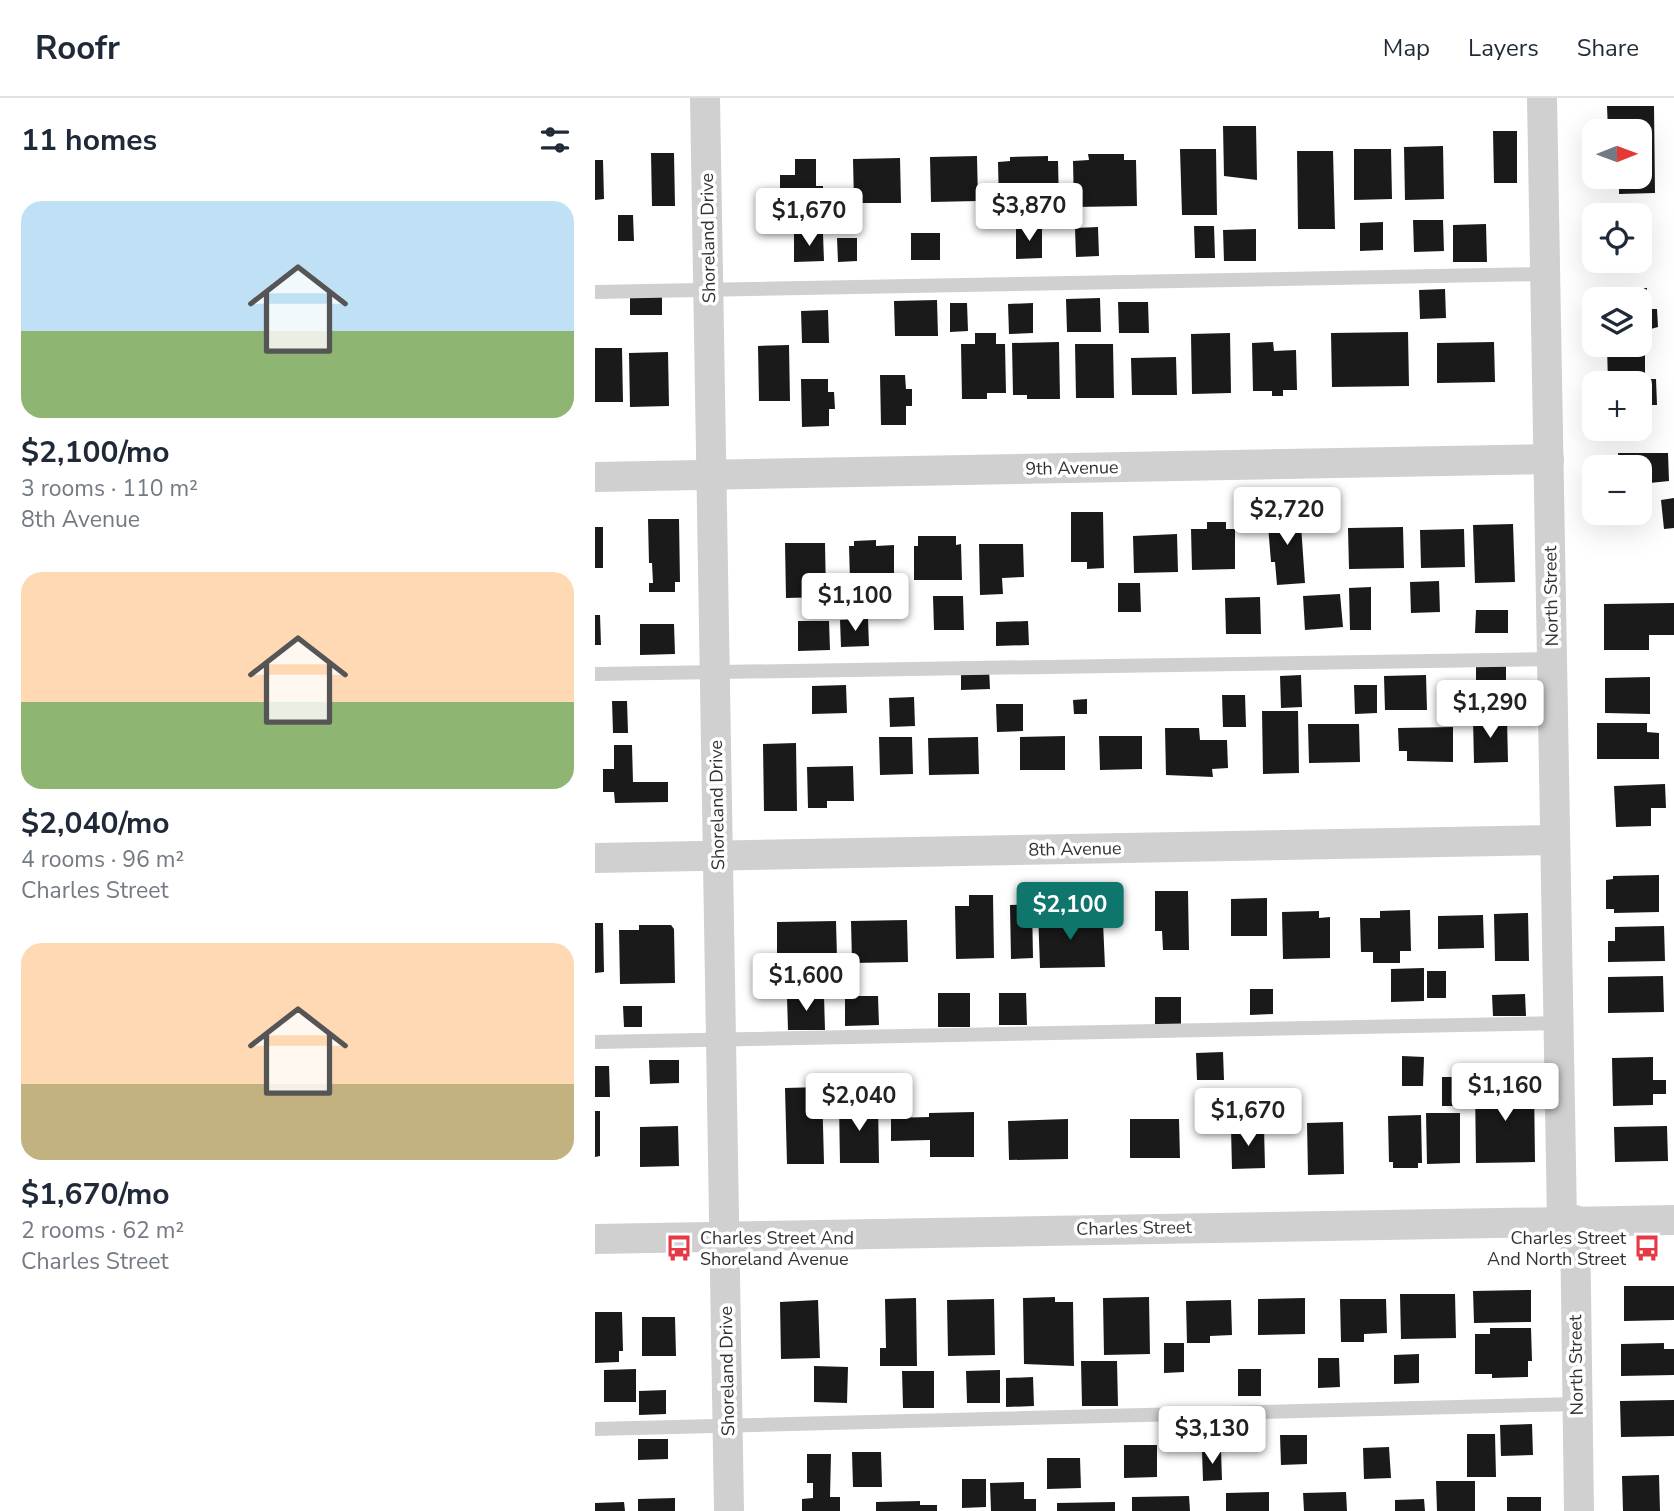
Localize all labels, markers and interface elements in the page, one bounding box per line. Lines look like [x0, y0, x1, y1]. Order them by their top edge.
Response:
text: Roofr [35, 26, 120, 71]
text: Map [1383, 32, 1430, 64]
text: Layers [1468, 32, 1539, 64]
text: Share [1577, 32, 1639, 64]
north arrow [1582, 119, 1652, 189]
map controls [1582, 119, 1652, 525]
text: 11 homes [21, 120, 157, 161]
icon: filters [536, 121, 574, 159]
street label: Shoreland Drive [695, 173, 721, 303]
pin: $3,870 [972, 184, 1086, 243]
pin: $1,670 [752, 188, 866, 248]
text: $3,870 [992, 190, 1066, 221]
text: $1,670 [772, 195, 846, 226]
button: locate [1582, 203, 1652, 273]
icon: home [235, 246, 361, 372]
button: layers [1582, 287, 1652, 357]
button: + [1582, 371, 1652, 441]
text: $2,100/mo [21, 432, 170, 473]
street label: 9th Avenue [1025, 455, 1119, 481]
button: − [1582, 455, 1652, 525]
text: 3 rooms · 110 m² [21, 473, 198, 504]
pin: $2,720 [1230, 488, 1344, 547]
text: $2,720 [1250, 494, 1324, 525]
text: 8th Avenue [21, 504, 140, 535]
street label: North Street [1538, 545, 1564, 646]
pin: $1,100 [798, 574, 912, 633]
text: $1,100 [818, 580, 892, 611]
icon: home [235, 617, 361, 743]
pin: $1,290 [1433, 680, 1547, 740]
text: $1,290 [1453, 687, 1527, 718]
street label: Shoreland Drive [704, 740, 730, 870]
text: $2,040/mo [21, 803, 170, 844]
street label: 8th Avenue [1028, 836, 1122, 862]
text: 4 rooms · 96 m² [21, 844, 184, 875]
text: Charles Street [21, 875, 169, 906]
pin: $2,100 [1013, 882, 1127, 942]
text: $2,100 [1033, 889, 1107, 920]
pin: $1,600 [749, 954, 863, 1013]
text: $1,600 [769, 960, 843, 991]
icon: home [235, 988, 361, 1114]
pin: $1,160 [1448, 1063, 1562, 1123]
text: $1,160 [1468, 1070, 1542, 1101]
pin: $2,040 [802, 1074, 916, 1133]
text: $2,040 [822, 1080, 896, 1111]
pin: $1,670 [1191, 1088, 1305, 1148]
text: $1,670 [1211, 1095, 1285, 1126]
text: $1,670/mo [21, 1174, 170, 1215]
text: 2 rooms · 62 m² [21, 1215, 184, 1246]
street label: Charles Street [1076, 1215, 1193, 1241]
place label: Charles Street And Shoreland Avenue [700, 1226, 854, 1271]
place label: Charles Street And North Street [1487, 1226, 1627, 1271]
bus stop icon: Charles Street And Shoreland Avenue [664, 1233, 694, 1263]
bus stop icon: Charles Street And North Street [1632, 1233, 1662, 1263]
text: Charles Street [21, 1246, 169, 1277]
street label: Shoreland Drive [714, 1306, 740, 1436]
street label: North Street [1563, 1314, 1589, 1415]
pin: $3,130 [1155, 1406, 1269, 1466]
text: $3,130 [1175, 1413, 1249, 1444]

